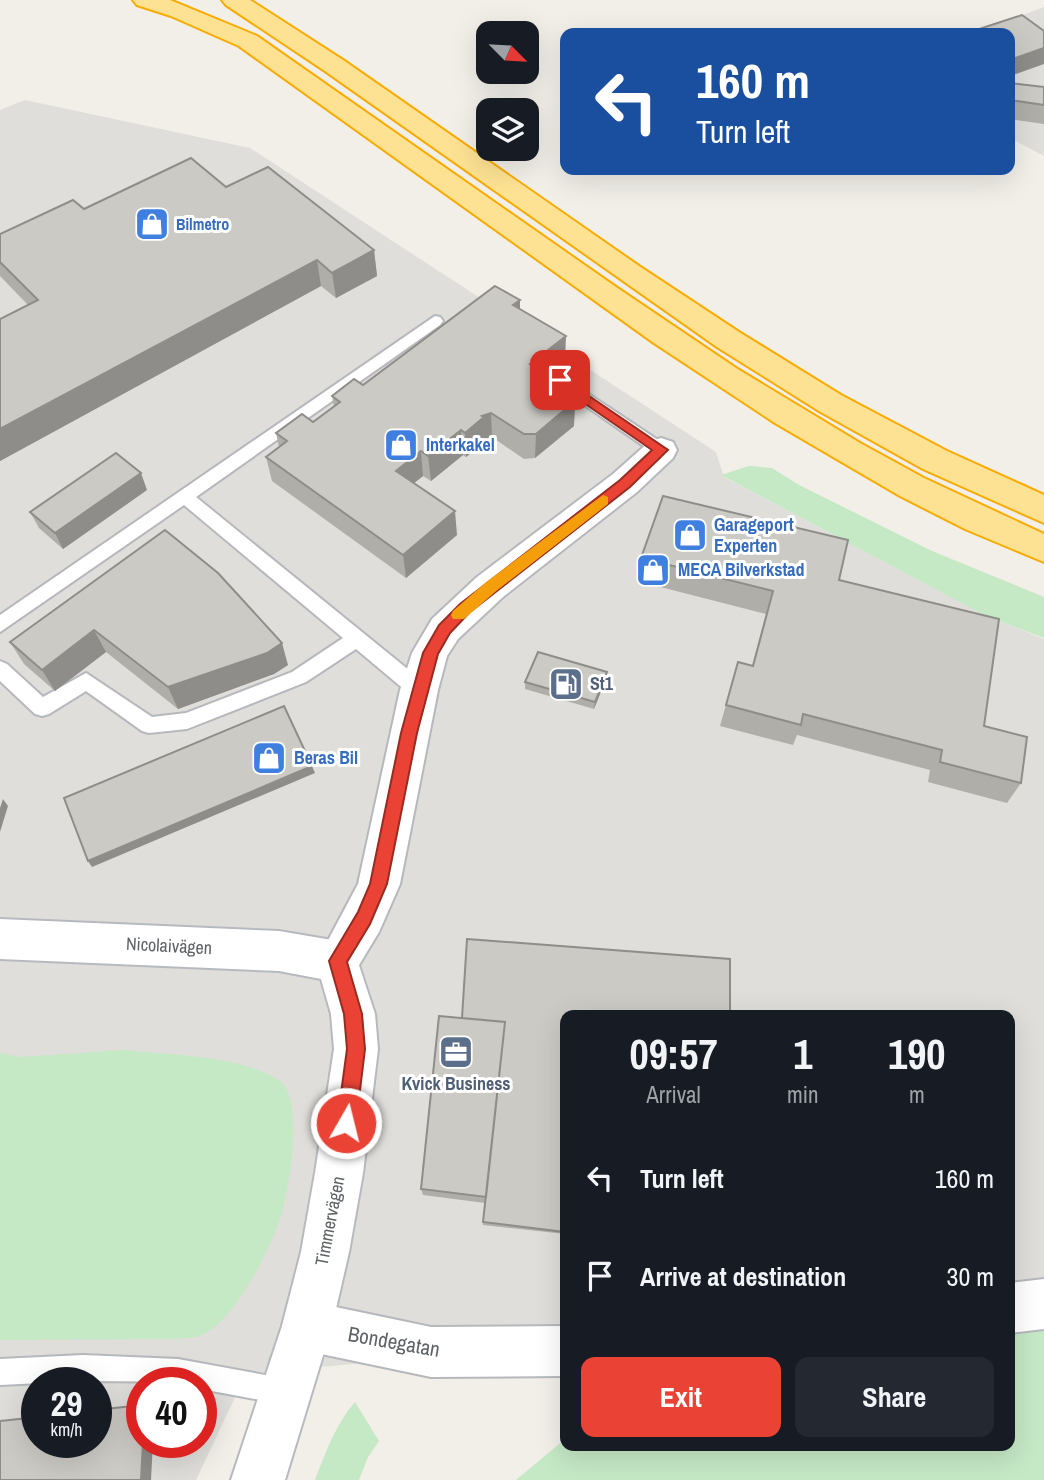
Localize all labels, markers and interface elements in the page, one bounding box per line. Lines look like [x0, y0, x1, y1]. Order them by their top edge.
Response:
north arrow [476, 21, 539, 84]
map controls [476, 21, 539, 161]
text: 160 m [696, 47, 810, 113]
icon: left [581, 56, 672, 147]
button: layers [476, 98, 539, 161]
text: Turn left [696, 110, 790, 153]
shop icon: Bilmetro [133, 205, 171, 243]
place label: Bilmetro [176, 213, 229, 235]
pin [530, 350, 590, 410]
icon: arrive [541, 361, 579, 399]
shop icon: Interkakel [382, 426, 420, 464]
place label: Interkakel [426, 432, 495, 457]
place label: Garageport Experten [714, 512, 794, 558]
shop icon: Garageport Experten [671, 516, 709, 554]
shop icon: MECA Bilverkstad [634, 551, 672, 589]
place label: MECA Bilverkstad [678, 557, 805, 582]
fuel station icon: St1 [547, 665, 585, 703]
place label: St1 [590, 671, 614, 696]
shop icon: Beras Bil [250, 739, 288, 777]
place label: Beras Bil [294, 745, 358, 770]
street label: Nicolaivägen [125, 931, 213, 960]
text: 09:57 [630, 1026, 718, 1082]
text: 1 [793, 1026, 812, 1082]
text: 190 [888, 1026, 946, 1082]
office icon: Kvick Business [437, 1033, 475, 1071]
place label: Kvick Business [401, 1071, 511, 1096]
text: Arrival [646, 1079, 701, 1110]
text: min [787, 1079, 819, 1110]
text: m [909, 1079, 925, 1110]
position arrow [309, 1086, 383, 1160]
icon: left [581, 1159, 619, 1197]
text: Turn left [640, 1161, 724, 1196]
text: 160 m [935, 1161, 994, 1196]
street label: Timmervägen [309, 1174, 350, 1268]
icon: arrive [581, 1257, 619, 1295]
text: Arrive at destination [640, 1259, 846, 1294]
text: 30 m [947, 1259, 994, 1294]
street label: Bondegatan [346, 1319, 442, 1364]
button: Exit [581, 1357, 781, 1437]
button: Share [795, 1357, 994, 1437]
speed limit sign: 40 [126, 1367, 217, 1458]
text: 29 [51, 1380, 82, 1427]
text: km/h [51, 1417, 83, 1442]

